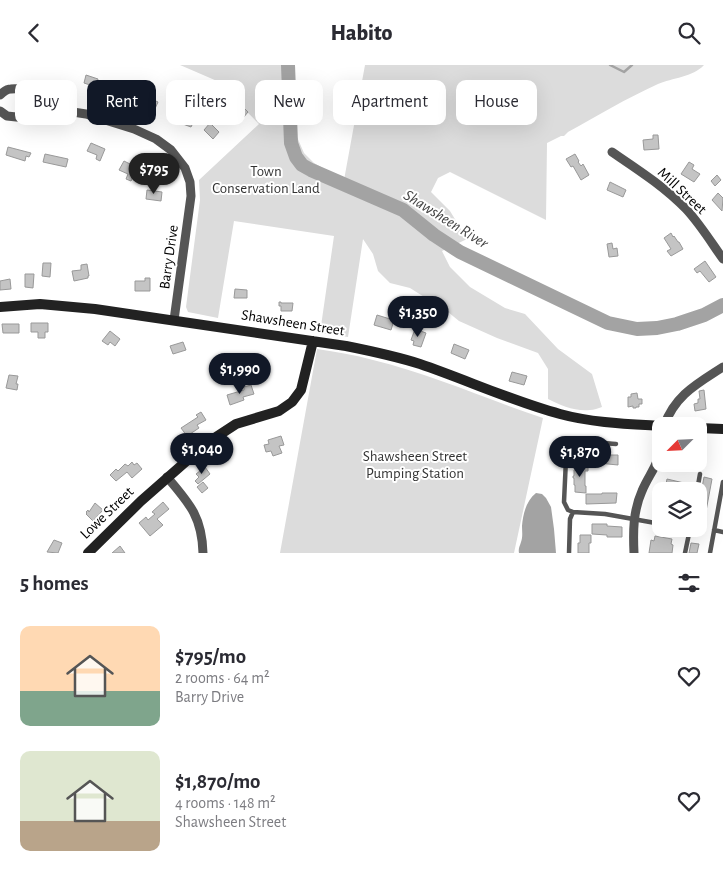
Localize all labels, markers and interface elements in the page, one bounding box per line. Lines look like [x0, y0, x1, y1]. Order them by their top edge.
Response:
icon: back [20, 19, 48, 47]
icon: search [675, 19, 703, 47]
text: Habito [331, 22, 392, 44]
chip: Buy [15, 80, 77, 125]
chip: Rent [87, 80, 156, 125]
chip: Filters [166, 80, 245, 125]
chip: New [255, 80, 323, 125]
chip: Apartment [333, 80, 446, 125]
chip: House [456, 80, 537, 125]
pin: $795 [124, 153, 184, 195]
text: $795 [140, 161, 168, 177]
park label: Town Conservation Land [212, 164, 320, 196]
street label: Mill Street [655, 165, 709, 217]
water label: Shawsheen River [401, 187, 492, 252]
street label: Barry Drive [157, 224, 181, 290]
pin: $1,350 [377, 295, 459, 338]
text: $1,350 [399, 304, 437, 320]
street label: Shawsheen Street [240, 307, 346, 339]
pin: $1,990 [199, 353, 281, 395]
text: $1,990 [220, 361, 260, 377]
north arrow [652, 417, 708, 473]
map controls [652, 417, 707, 537]
pin: $1,040 [161, 433, 243, 475]
pin: $1,870 [539, 435, 621, 478]
text: $1,040 [181, 441, 223, 457]
text: $1,870 [560, 444, 600, 460]
park label: Shawsheen Street Pumping Station [363, 449, 467, 481]
button: layers [652, 482, 707, 537]
street label: Lowe Street [77, 484, 137, 542]
icon: filters [675, 569, 703, 597]
text: 5 homes [20, 573, 89, 594]
icon: home [60, 646, 120, 706]
text: $795/mo [175, 646, 246, 667]
icon: heart [675, 662, 703, 690]
text: 2 rooms · 64 m² [175, 670, 270, 686]
text: Barry Drive [175, 689, 244, 705]
icon: home [60, 771, 120, 831]
text: $1,870/mo [175, 771, 260, 792]
icon: heart [675, 787, 703, 815]
text: 4 rooms · 148 m² [175, 795, 276, 811]
text: Shawsheen Street [175, 814, 286, 830]

